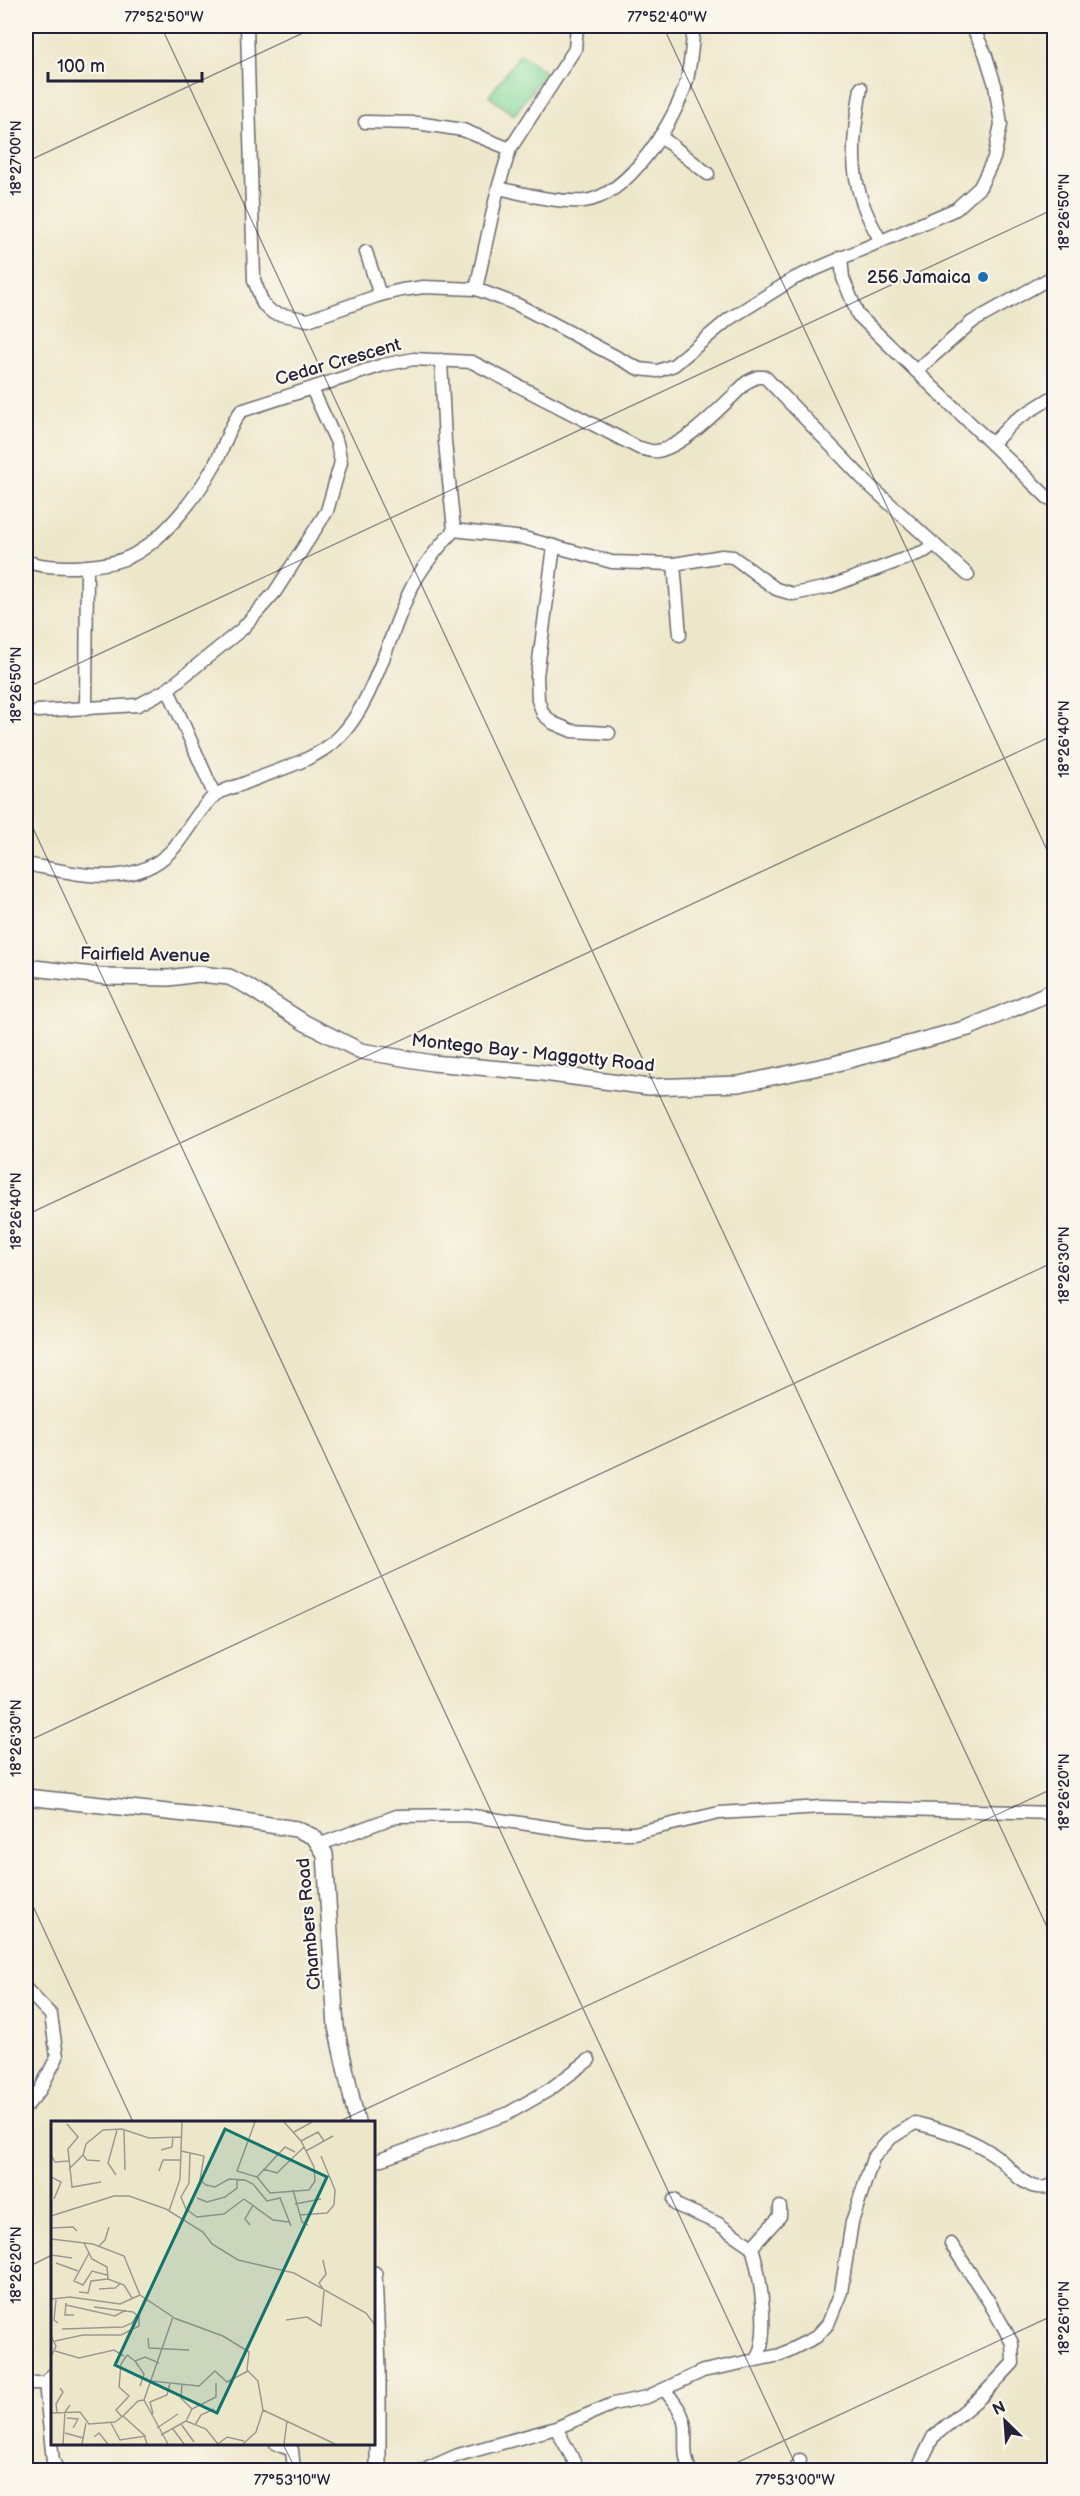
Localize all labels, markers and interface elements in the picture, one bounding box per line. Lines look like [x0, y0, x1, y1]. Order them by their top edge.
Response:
text: 77°52'50"W [124, 8, 204, 27]
text: 77°52'40"W [627, 8, 707, 27]
scale bar [48, 45, 202, 83]
text: 100 m [57, 56, 105, 77]
text: 18°27'00"N [7, 120, 26, 196]
text: 18°26'50"N [1055, 173, 1074, 251]
place label: 256 Jamaica [867, 267, 971, 288]
marker: 256 Jamaica [976, 270, 990, 284]
street label: Cedar Crescent [273, 334, 404, 390]
text: 18°26'50"N [7, 646, 26, 724]
text: 18°26'40"N [1055, 700, 1074, 778]
street label: Fairfield Avenue [80, 943, 210, 967]
street label: Montego Bay - Maggotty Road [410, 1030, 656, 1076]
text: 18°26'40"N [7, 1172, 26, 1250]
text: 18°26'30"N [1055, 1226, 1074, 1304]
text: 18°26'30"N [7, 1699, 26, 1777]
text: 18°26'20"N [1055, 1753, 1074, 1831]
street label: Chambers Road [293, 1857, 325, 1991]
inset map [51, 2121, 375, 2445]
text: 18°26'20"N [7, 2226, 26, 2304]
text: 18°26'10"N [1055, 2281, 1074, 2355]
north arrow [975, 2391, 1035, 2451]
text: N [990, 2398, 1009, 2420]
text: 77°53'10"W [254, 2471, 331, 2490]
text: 77°53'00"W [755, 2471, 835, 2490]

